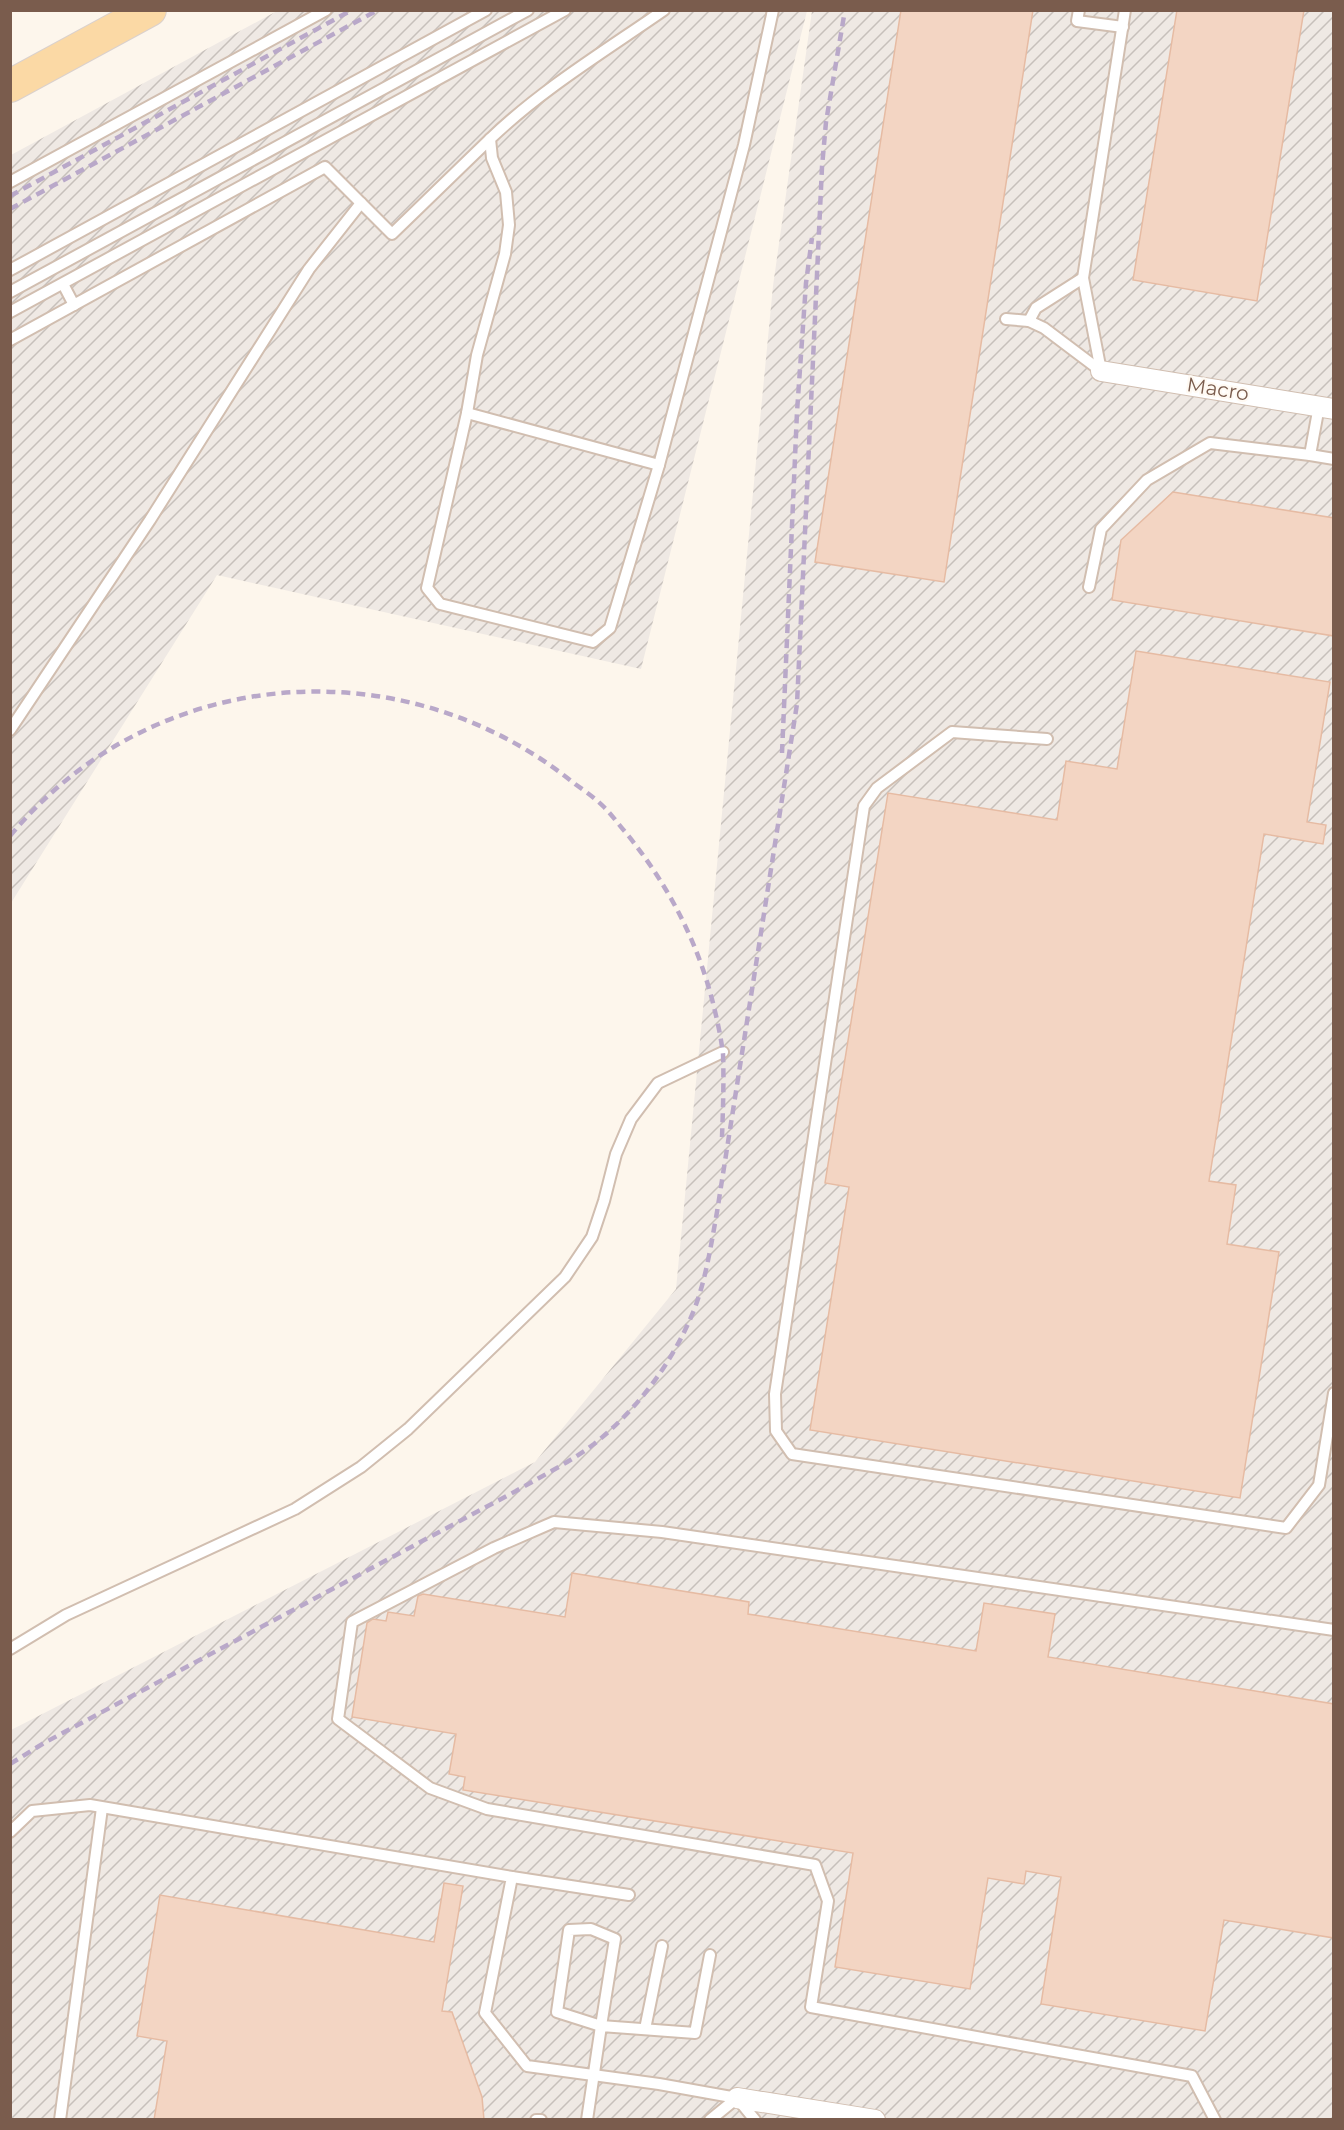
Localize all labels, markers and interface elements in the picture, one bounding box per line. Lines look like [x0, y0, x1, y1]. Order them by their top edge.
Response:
street label: Macro [1185, 372, 1251, 406]

